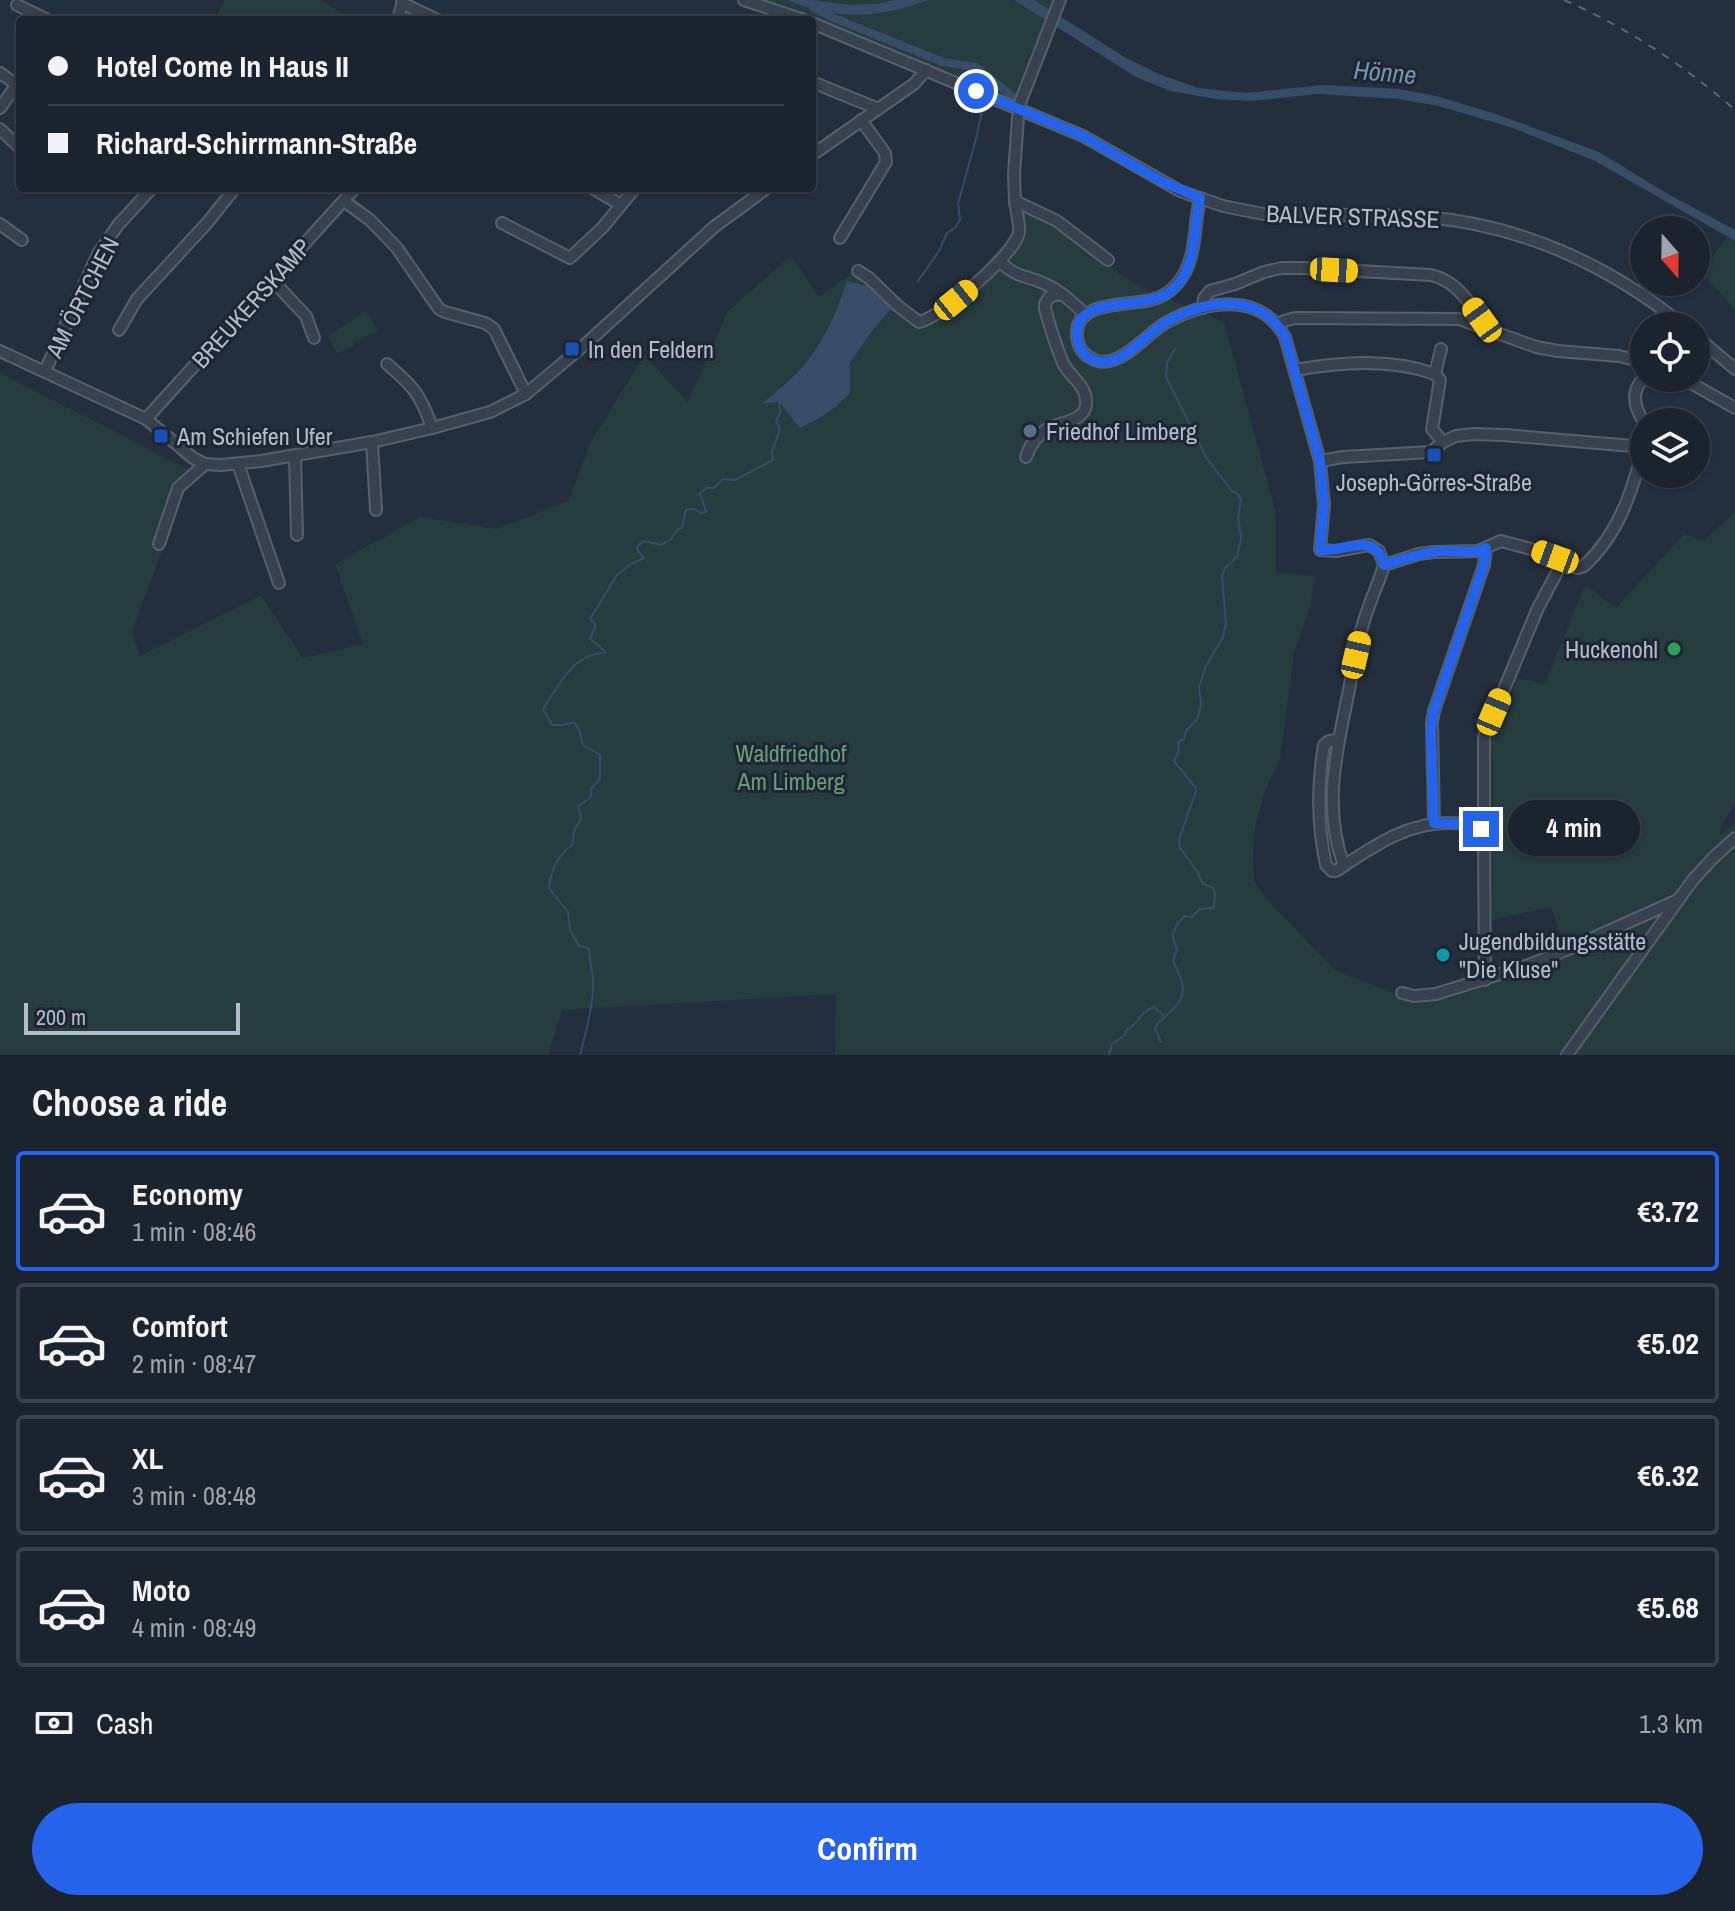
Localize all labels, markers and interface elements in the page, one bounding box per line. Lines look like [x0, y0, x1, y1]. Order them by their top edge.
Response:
text: Hotel Come In Haus II [96, 46, 349, 86]
water label: Hönne [1352, 52, 1418, 92]
route start [958, 73, 994, 109]
text: Richard-Schirrmann-Straße [96, 123, 417, 163]
street label: BALVER STRASSE [1266, 197, 1440, 235]
north arrow [1630, 216, 1710, 296]
map controls [1630, 216, 1710, 488]
street label: AM ÖRTCHEN [37, 231, 126, 364]
street label: BREUKERSKAMP [184, 231, 318, 375]
car [1309, 257, 1359, 283]
car [930, 276, 982, 324]
car [1458, 294, 1506, 346]
button: locate [1630, 312, 1710, 392]
place label: In den Feldern [588, 333, 714, 365]
marker: In den Feldern [563, 340, 581, 358]
button: layers [1630, 408, 1710, 488]
place label: Friedhof Limberg [1046, 415, 1197, 447]
place label: Am Schiefen Ufer [176, 420, 333, 452]
marker: Friedhof Limberg [1021, 422, 1039, 440]
marker: Am Schiefen Ufer [152, 427, 170, 445]
marker: Joseph-Görres-Straße [1425, 446, 1443, 464]
place label: Joseph-Görres-Straße [1336, 466, 1532, 498]
car [1528, 538, 1582, 576]
car [1339, 629, 1373, 681]
place label: Huckenohl [1565, 633, 1658, 665]
marker: Huckenohl [1665, 640, 1683, 658]
car [1474, 685, 1514, 739]
park label: Waldfriedhof Am Limberg [736, 737, 847, 797]
callout: 4 min [1509, 801, 1641, 857]
text: 4 min [1546, 810, 1602, 845]
route end [1463, 811, 1499, 847]
place label: Jugendbildungsstätte "Die Kluse" [1459, 925, 1646, 985]
marker: Jugendbildungsstätte "Die Kluse" [1434, 946, 1452, 964]
scale bar [24, 999, 240, 1035]
text: 200 m [36, 1002, 86, 1032]
text: Choose a ride [32, 1079, 227, 1127]
text: Economy [132, 1174, 243, 1214]
icon: car [36, 1175, 108, 1247]
text: €3.72 [1637, 1191, 1699, 1231]
text: 1 min · 08:46 [132, 1214, 256, 1249]
text: Comfort [132, 1306, 228, 1346]
icon: car [36, 1307, 108, 1379]
text: €5.02 [1637, 1323, 1699, 1363]
text: 2 min · 08:47 [132, 1346, 256, 1381]
text: XL [132, 1438, 163, 1478]
icon: car [36, 1439, 108, 1511]
text: €6.32 [1637, 1455, 1699, 1495]
text: 3 min · 08:48 [132, 1478, 256, 1513]
text: Moto [132, 1570, 191, 1610]
icon: car [36, 1571, 108, 1643]
text: €5.68 [1637, 1587, 1699, 1627]
text: 4 min · 08:49 [132, 1610, 256, 1645]
icon: cash [32, 1701, 76, 1745]
text: Cash [96, 1703, 153, 1743]
text: 1.3 km [1639, 1706, 1703, 1741]
button: Confirm [32, 1803, 1703, 1895]

